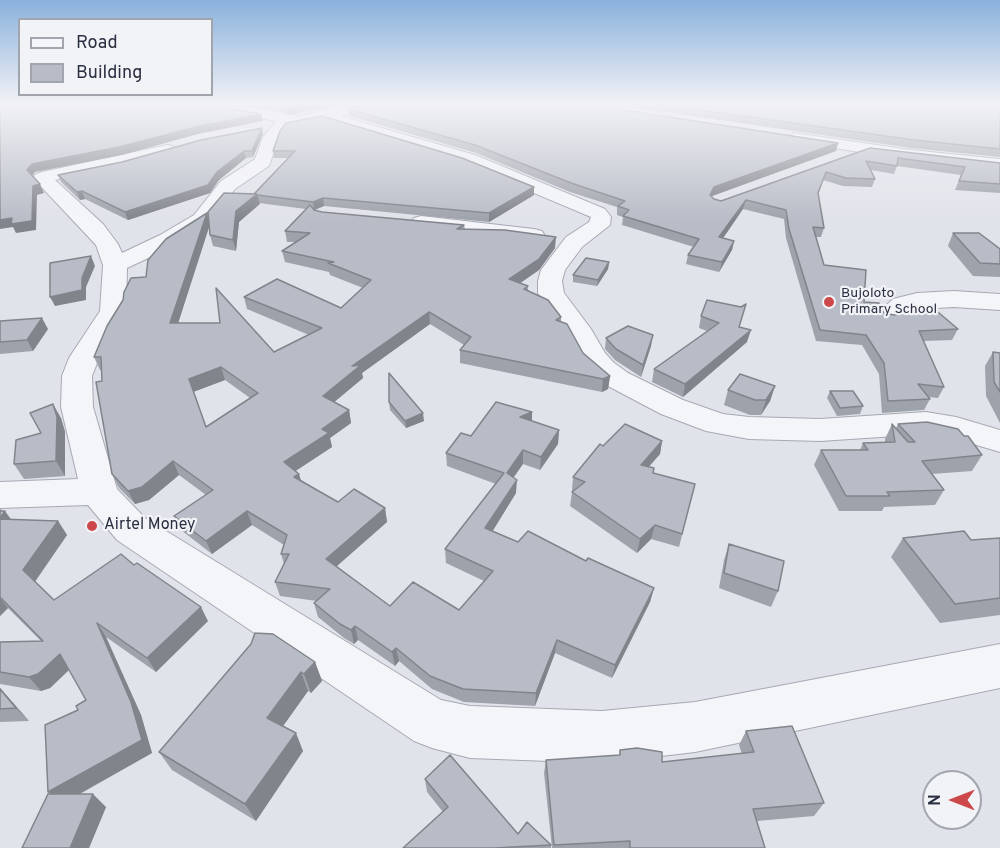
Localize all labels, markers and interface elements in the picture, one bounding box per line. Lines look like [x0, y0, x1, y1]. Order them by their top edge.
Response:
legend [18, 18, 213, 96]
text: Road [76, 32, 118, 55]
text: Building [76, 62, 142, 85]
place label: Bujoloto Primary School [841, 286, 937, 318]
marker: Bujoloto Primary School [822, 295, 836, 309]
place label: Airtel Money [104, 516, 196, 536]
marker: Airtel Money [85, 519, 99, 533]
north arrow [922, 770, 982, 830]
text: N [926, 794, 946, 806]

